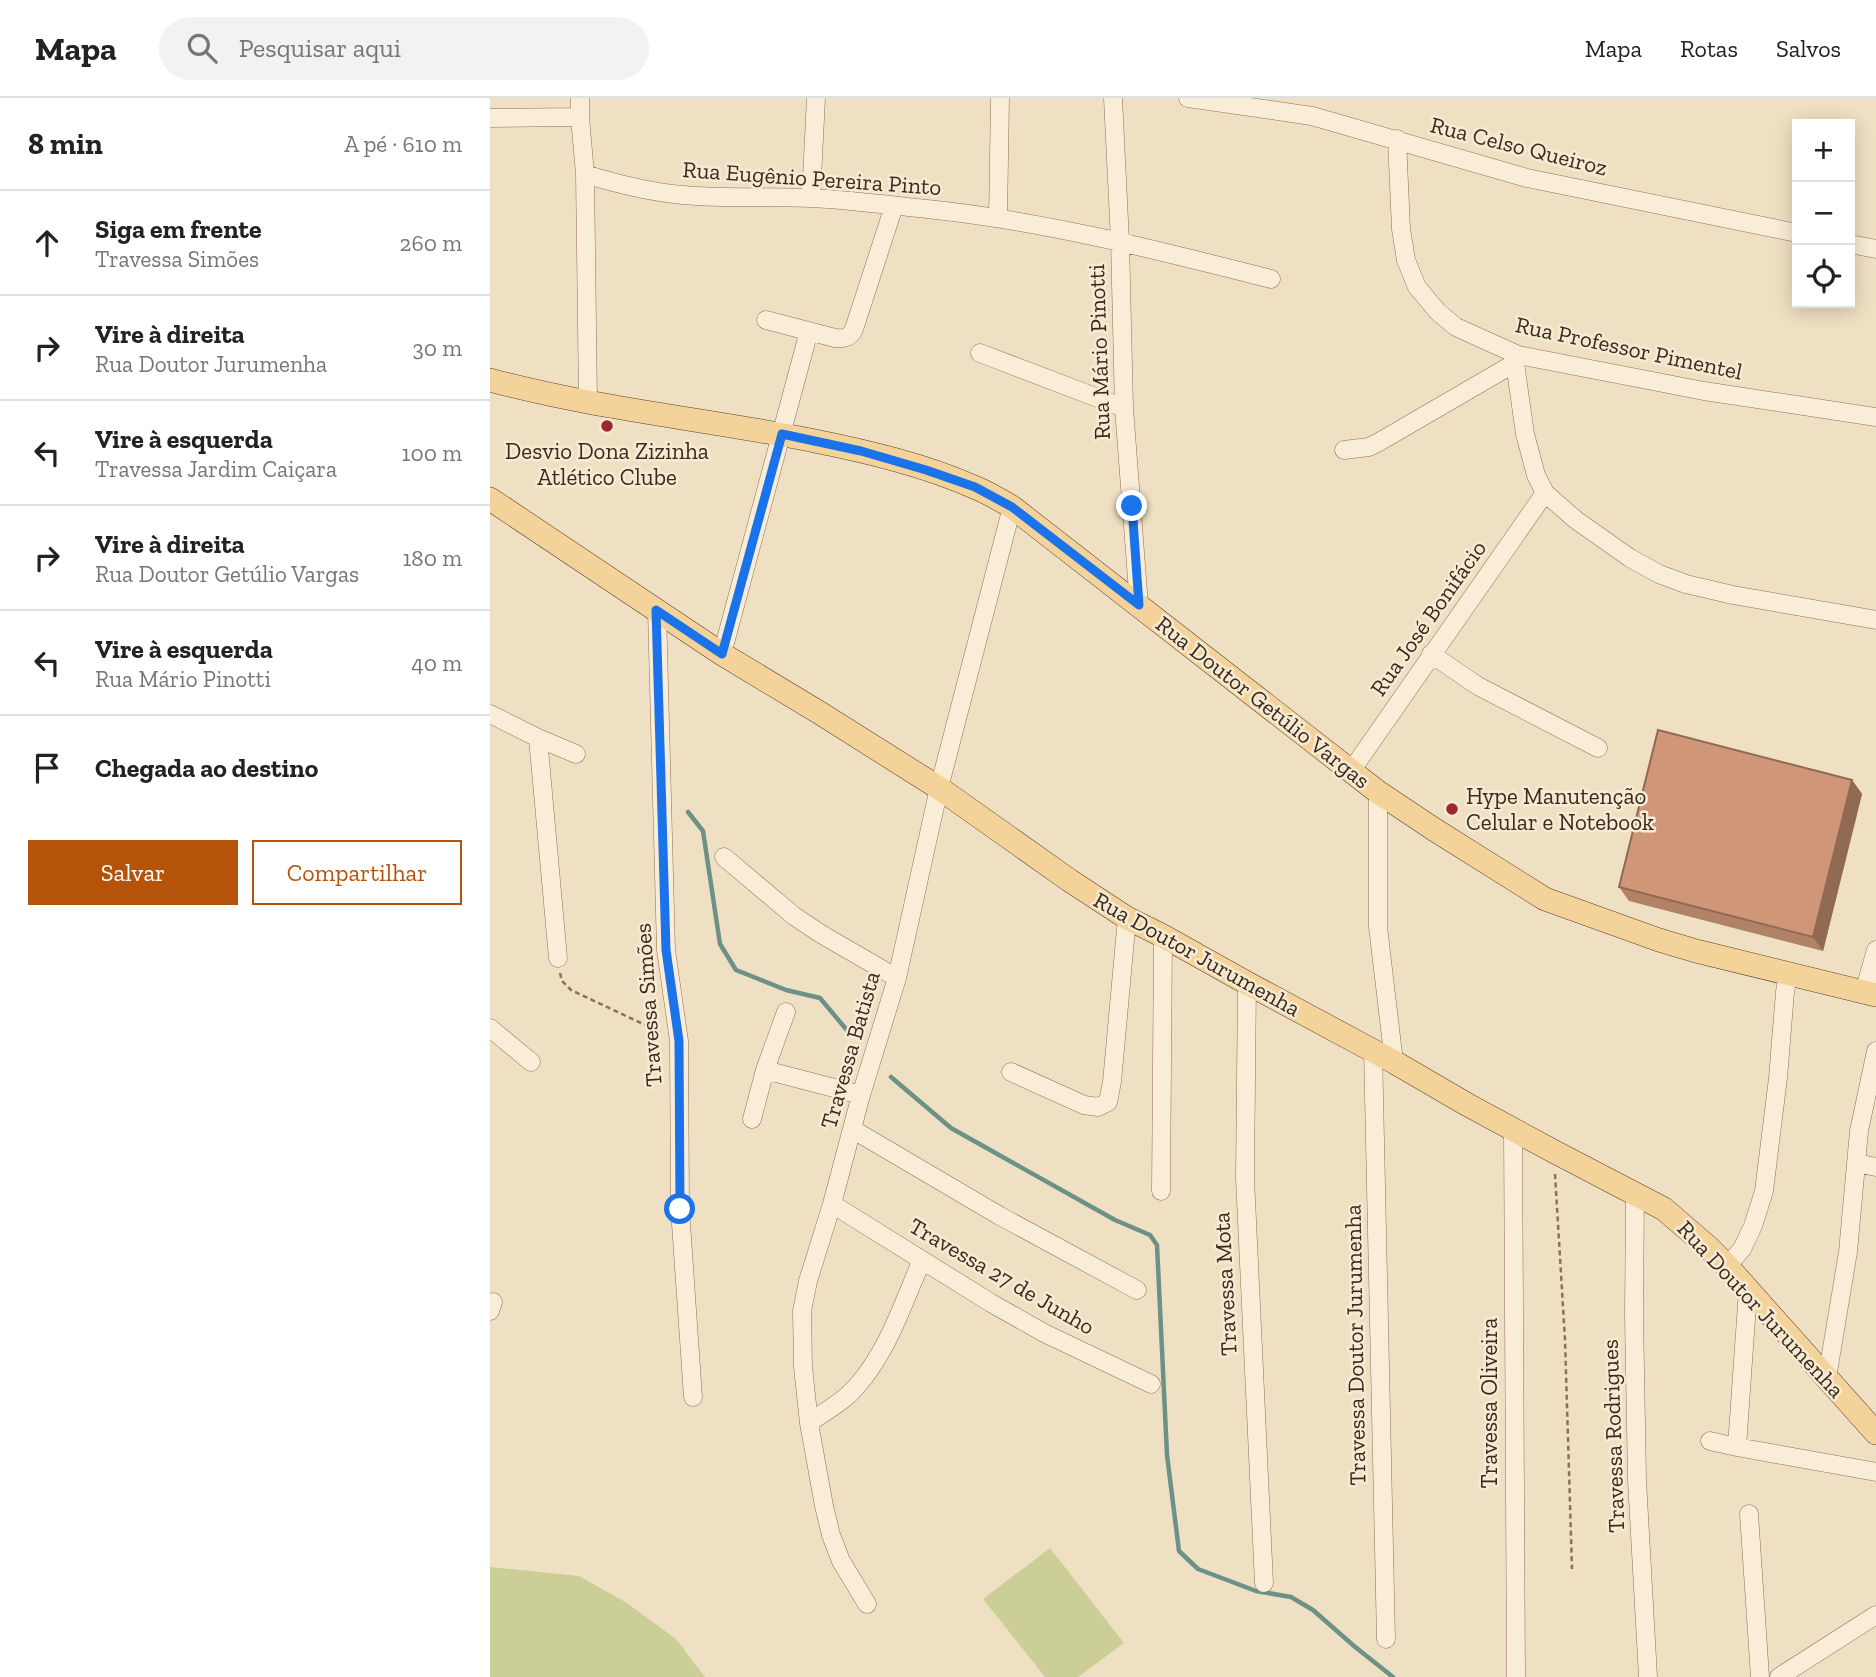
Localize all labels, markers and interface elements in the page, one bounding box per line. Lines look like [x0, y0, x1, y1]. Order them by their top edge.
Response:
search box [159, 17, 649, 80]
text: Mapa [35, 29, 117, 68]
icon: search [183, 29, 221, 67]
text: Pesquisar aqui [239, 32, 401, 64]
text: Mapa [1585, 34, 1642, 63]
text: Rotas [1680, 34, 1738, 63]
text: Salvos [1776, 34, 1841, 63]
street label: Rua Celso Queiroz [1428, 110, 1611, 182]
map controls [1792, 119, 1855, 308]
button: + [1792, 119, 1855, 182]
text: 8 min [28, 126, 103, 162]
text: A pé · 610 m [344, 130, 462, 158]
street label: Rua Eugênio Pereira Pinto [682, 155, 942, 201]
button: − [1792, 182, 1855, 245]
text: Siga em frente [95, 213, 262, 245]
icon: ahead [28, 224, 66, 262]
text: 260 m [400, 229, 462, 257]
text: Travessa Simões [95, 245, 259, 273]
button: locate [1792, 245, 1855, 308]
street label: Rua Mário Pinotti [1082, 264, 1116, 440]
street label: Rua Professor Pimentel [1513, 310, 1745, 386]
text: Vire à direita [95, 318, 245, 350]
icon: right [28, 329, 66, 367]
text: 30 m [412, 334, 462, 362]
text: Rua Doutor Jurumenha [95, 350, 327, 378]
marker: Desvio Dona Zizinha Atlético Clube [599, 418, 615, 434]
text: Vire à esquerda [95, 423, 273, 455]
icon: left [28, 434, 66, 472]
place label: Desvio Dona Zizinha Atlético Clube [505, 437, 709, 491]
text: 100 m [402, 439, 462, 467]
text: Travessa Jardim Caiçara [95, 455, 337, 483]
route end [1116, 490, 1147, 521]
text: Vire à direita [95, 528, 245, 560]
street label: Rua José Bonifácio [1364, 535, 1492, 701]
icon: right [28, 539, 66, 577]
text: 180 m [402, 544, 462, 572]
text: Rua Doutor Getúlio Vargas [95, 560, 359, 588]
street label: Rua Doutor Getúlio Vargas [1150, 610, 1376, 794]
text: Vire à esquerda [95, 633, 273, 665]
icon: left [28, 644, 66, 682]
text: 40 m [411, 649, 462, 677]
text: Rua Mário Pinotti [95, 665, 271, 693]
icon: arrive [28, 749, 66, 787]
text: Chegada ao destino [95, 752, 318, 784]
place label: Hype Manutenção Celular e Notebook [1466, 782, 1654, 836]
marker: Hype Manutenção Celular e Notebook [1444, 801, 1460, 817]
button: Salvar [28, 840, 238, 905]
button: Compartilhar [252, 840, 462, 905]
street label: Rua Doutor Jurumenha [1089, 885, 1305, 1023]
street label: Travessa Simões [628, 922, 668, 1088]
street label: Travessa Batista [814, 968, 886, 1132]
route start [664, 1193, 695, 1224]
street label: Travessa Doutor Jurumenha [1339, 1204, 1371, 1486]
street label: Travessa 27 de Junho [904, 1211, 1100, 1341]
street label: Travessa Mota [1207, 1211, 1243, 1357]
street label: Rua Doutor Jurumenha [1672, 1215, 1850, 1403]
street label: Travessa Oliveira [1475, 1318, 1503, 1488]
street label: Travessa Rodrigues [1596, 1339, 1630, 1533]

